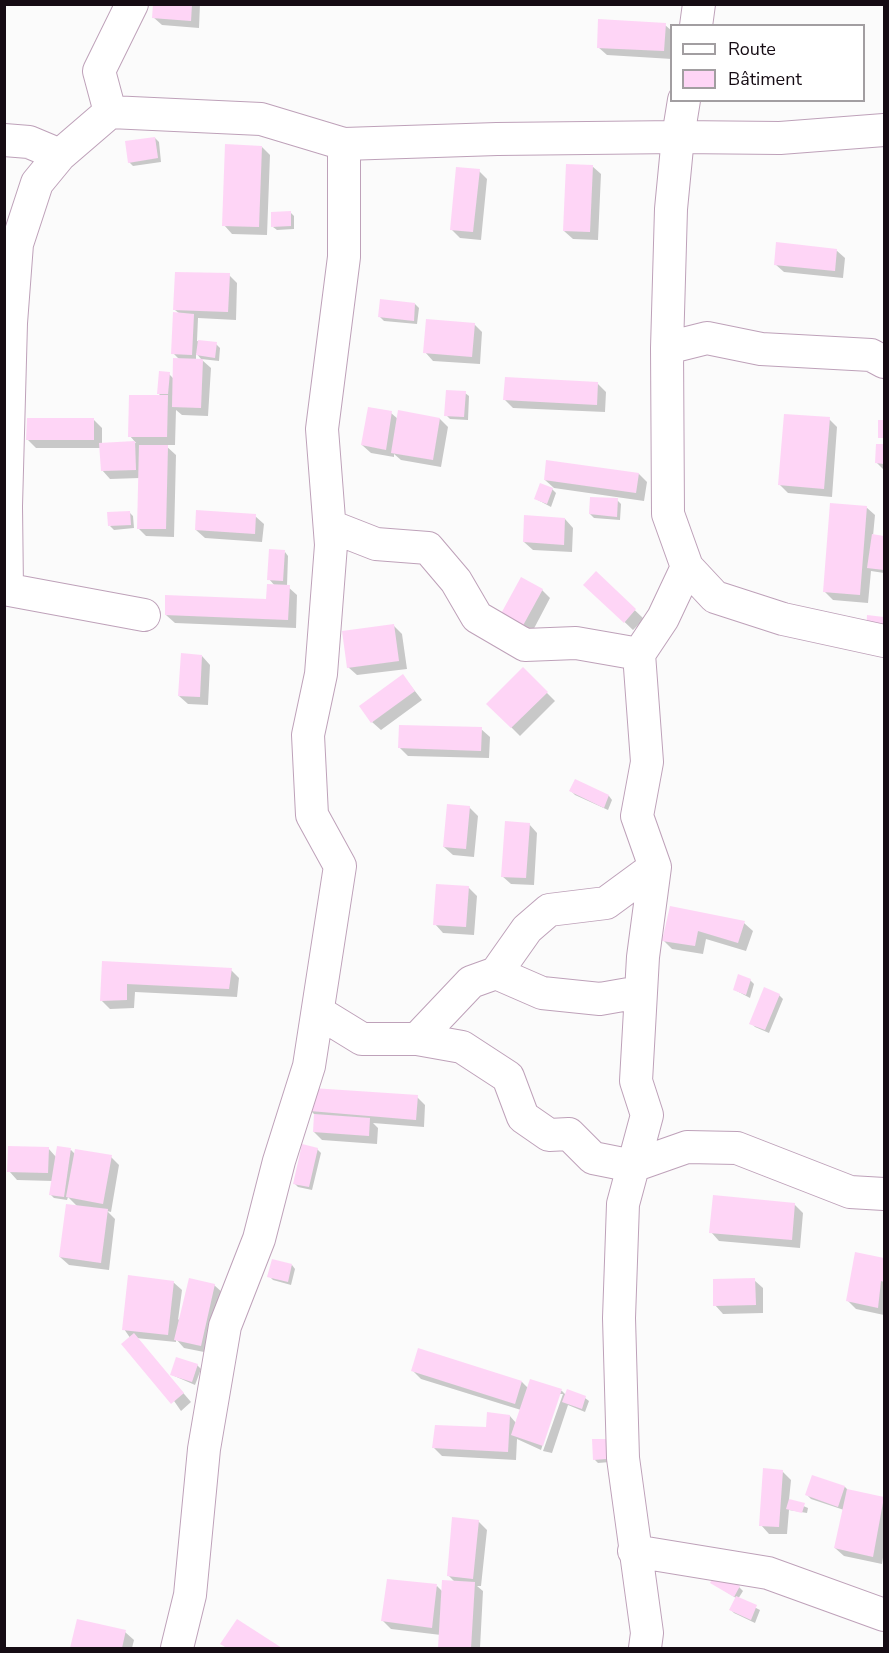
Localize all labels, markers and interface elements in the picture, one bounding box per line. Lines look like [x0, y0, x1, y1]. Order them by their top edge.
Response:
legend [670, 24, 865, 102]
text: Route [728, 37, 776, 61]
text: Bâtiment [728, 67, 802, 91]

